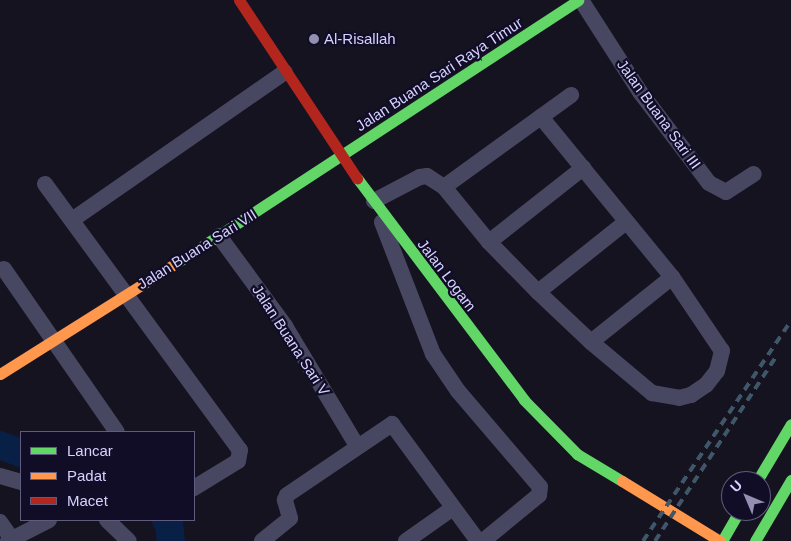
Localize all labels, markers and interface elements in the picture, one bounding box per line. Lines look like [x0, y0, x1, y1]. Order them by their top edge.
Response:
street label: Jalan Buana Sari Raya Timur [352, 13, 526, 135]
place label: Al-Risallah [324, 30, 396, 48]
marker: Al-Risallah [308, 33, 320, 45]
street label: Jalan Buana Sari III [613, 56, 705, 172]
street label: Jalan Buana Sari VII [134, 205, 260, 293]
street label: Jalan Logam [414, 235, 480, 315]
street label: Jalan Buana Sari V [248, 281, 334, 399]
legend [20, 431, 195, 521]
text: Lancar [67, 442, 113, 459]
text: Padat [67, 467, 106, 484]
north arrow [721, 471, 771, 521]
text: U [727, 477, 745, 495]
text: Macet [67, 492, 108, 509]

